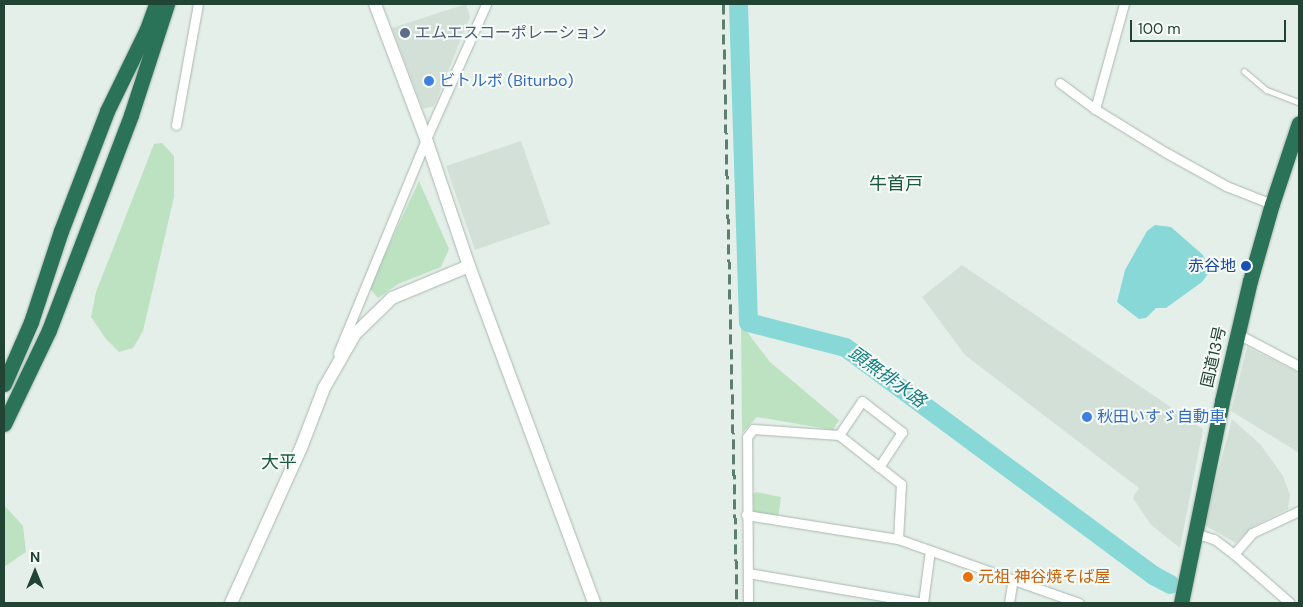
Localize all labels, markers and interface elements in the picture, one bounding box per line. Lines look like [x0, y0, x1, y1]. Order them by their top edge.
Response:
scale bar [1133, 10, 1289, 42]
text: 100 m [1138, 19, 1181, 39]
place label: エムエスコーポレーション [415, 23, 607, 43]
marker: エムエスコーポレーション [399, 27, 411, 39]
place label: ビトルボ (Biturbo) [439, 71, 573, 91]
marker: ビトルボ (Biturbo) [423, 75, 435, 87]
district label: 牛首戸 [869, 173, 923, 195]
place label: 赤谷地 [1188, 256, 1236, 276]
marker: 赤谷地 [1240, 260, 1252, 272]
street label: 国道13号 [1198, 324, 1230, 390]
water label: 頭無排水路 [844, 342, 930, 412]
place label: 秋田いすゞ自動車 [1097, 407, 1225, 427]
marker: 秋田いすゞ自動車 [1081, 411, 1093, 423]
district label: 大平 [261, 451, 297, 473]
north arrow [10, 547, 60, 597]
text: N [30, 548, 40, 566]
place label: 元祖 神谷焼そば屋 [978, 567, 1110, 587]
marker: 元祖 神谷焼そば屋 [962, 571, 974, 583]

